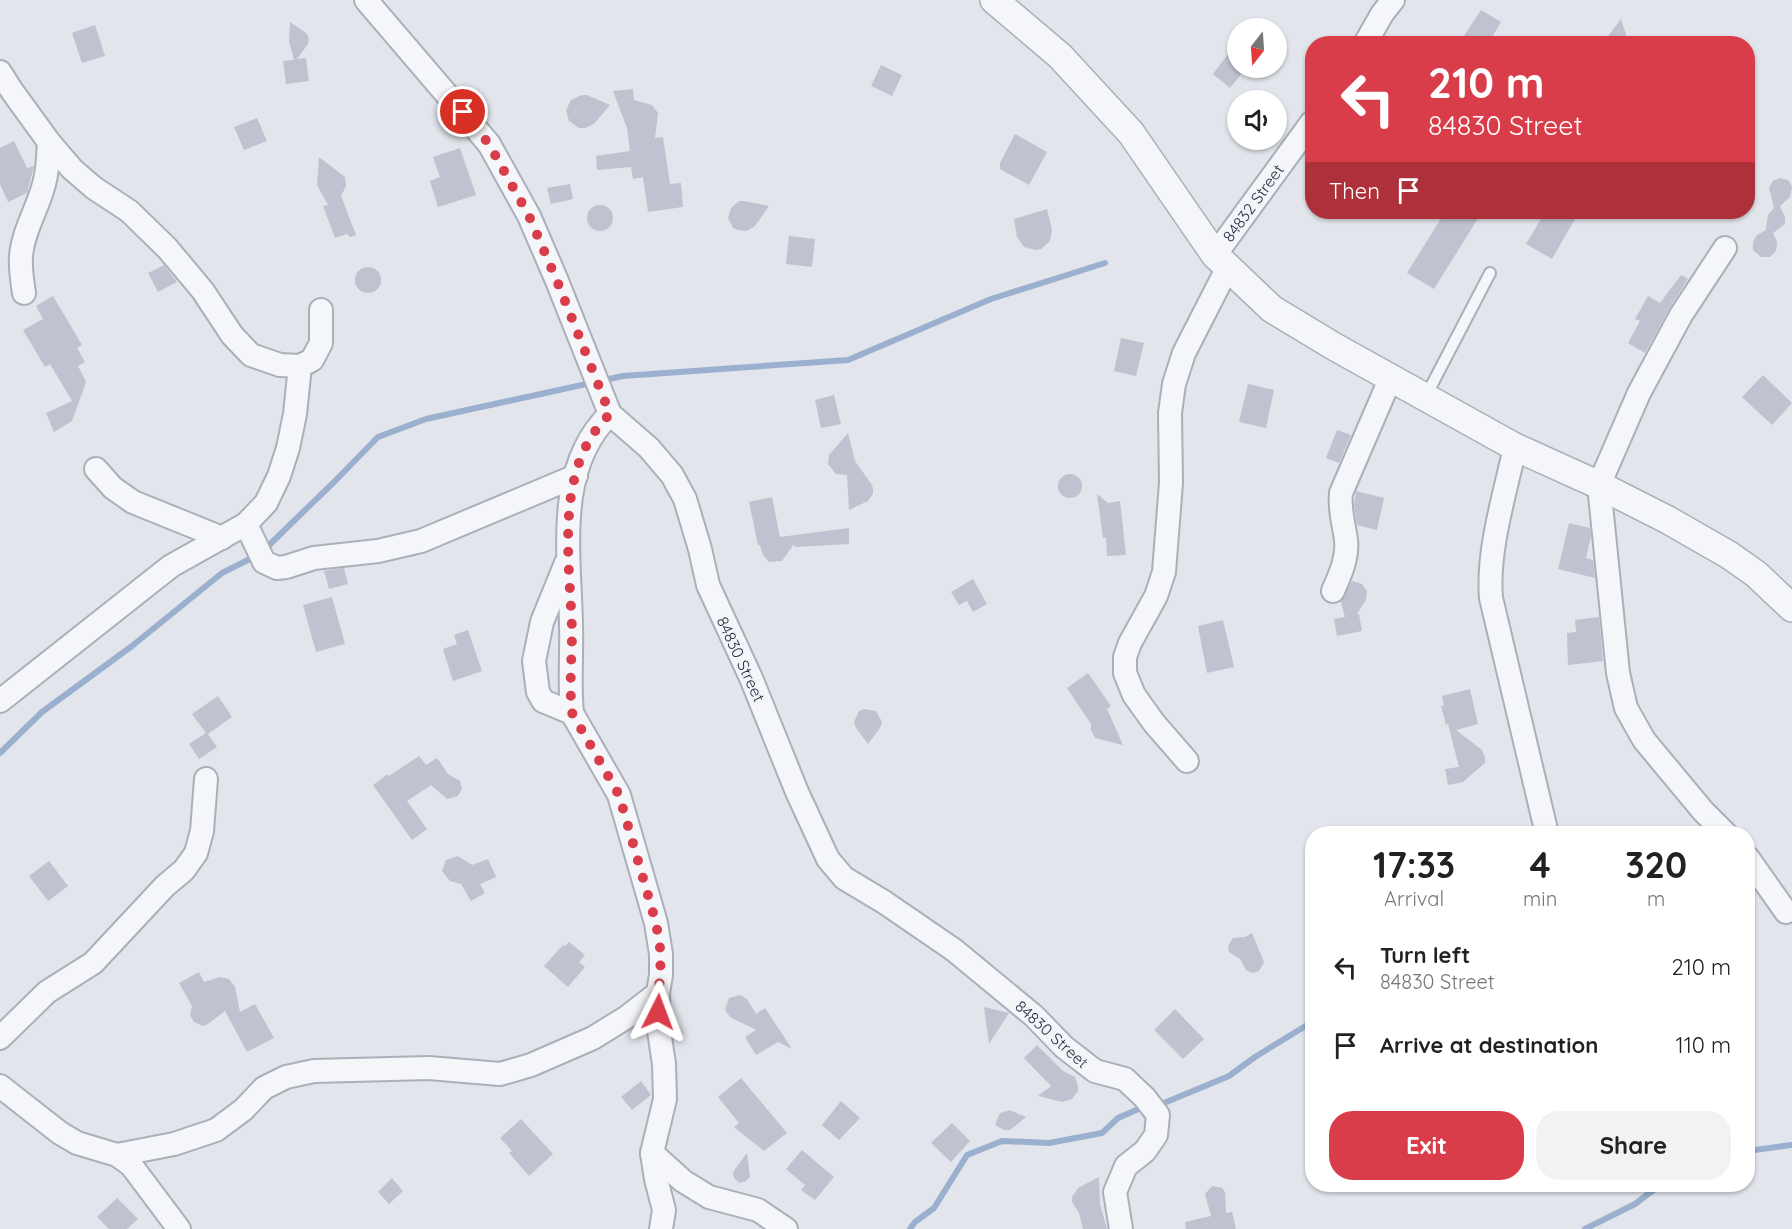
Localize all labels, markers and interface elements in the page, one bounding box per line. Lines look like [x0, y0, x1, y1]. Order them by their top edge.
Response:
north arrow [1227, 18, 1287, 78]
map controls [1227, 18, 1287, 150]
text: 210 m [1428, 56, 1545, 109]
icon: left [1329, 60, 1407, 138]
pin [437, 86, 488, 137]
button: sound [1227, 90, 1287, 150]
icon: arrive [446, 95, 479, 128]
text: 84830 Street [1428, 108, 1583, 142]
street label: 84832 Street [1218, 160, 1288, 246]
icon: arrive [1392, 174, 1425, 207]
text: Then [1329, 177, 1380, 205]
street label: 84830 Street [713, 613, 769, 705]
text: 17:33 [1373, 842, 1455, 887]
text: 4 [1530, 842, 1551, 887]
text: 320 [1625, 842, 1687, 887]
text: Arrival [1384, 886, 1444, 911]
text: min [1523, 886, 1557, 911]
text: m [1647, 886, 1665, 911]
text: Turn left [1380, 941, 1470, 969]
icon: left [1329, 951, 1362, 984]
text: 210 m [1672, 953, 1731, 981]
text: 84830 Street [1380, 969, 1495, 994]
position arrow [626, 980, 690, 1044]
street label: 84830 Street [1011, 996, 1093, 1072]
icon: arrive [1329, 1029, 1362, 1062]
text: Arrive at destination [1380, 1031, 1598, 1059]
text: 110 m [1676, 1031, 1731, 1059]
button: Exit [1329, 1111, 1524, 1180]
button: Share [1536, 1111, 1731, 1180]

